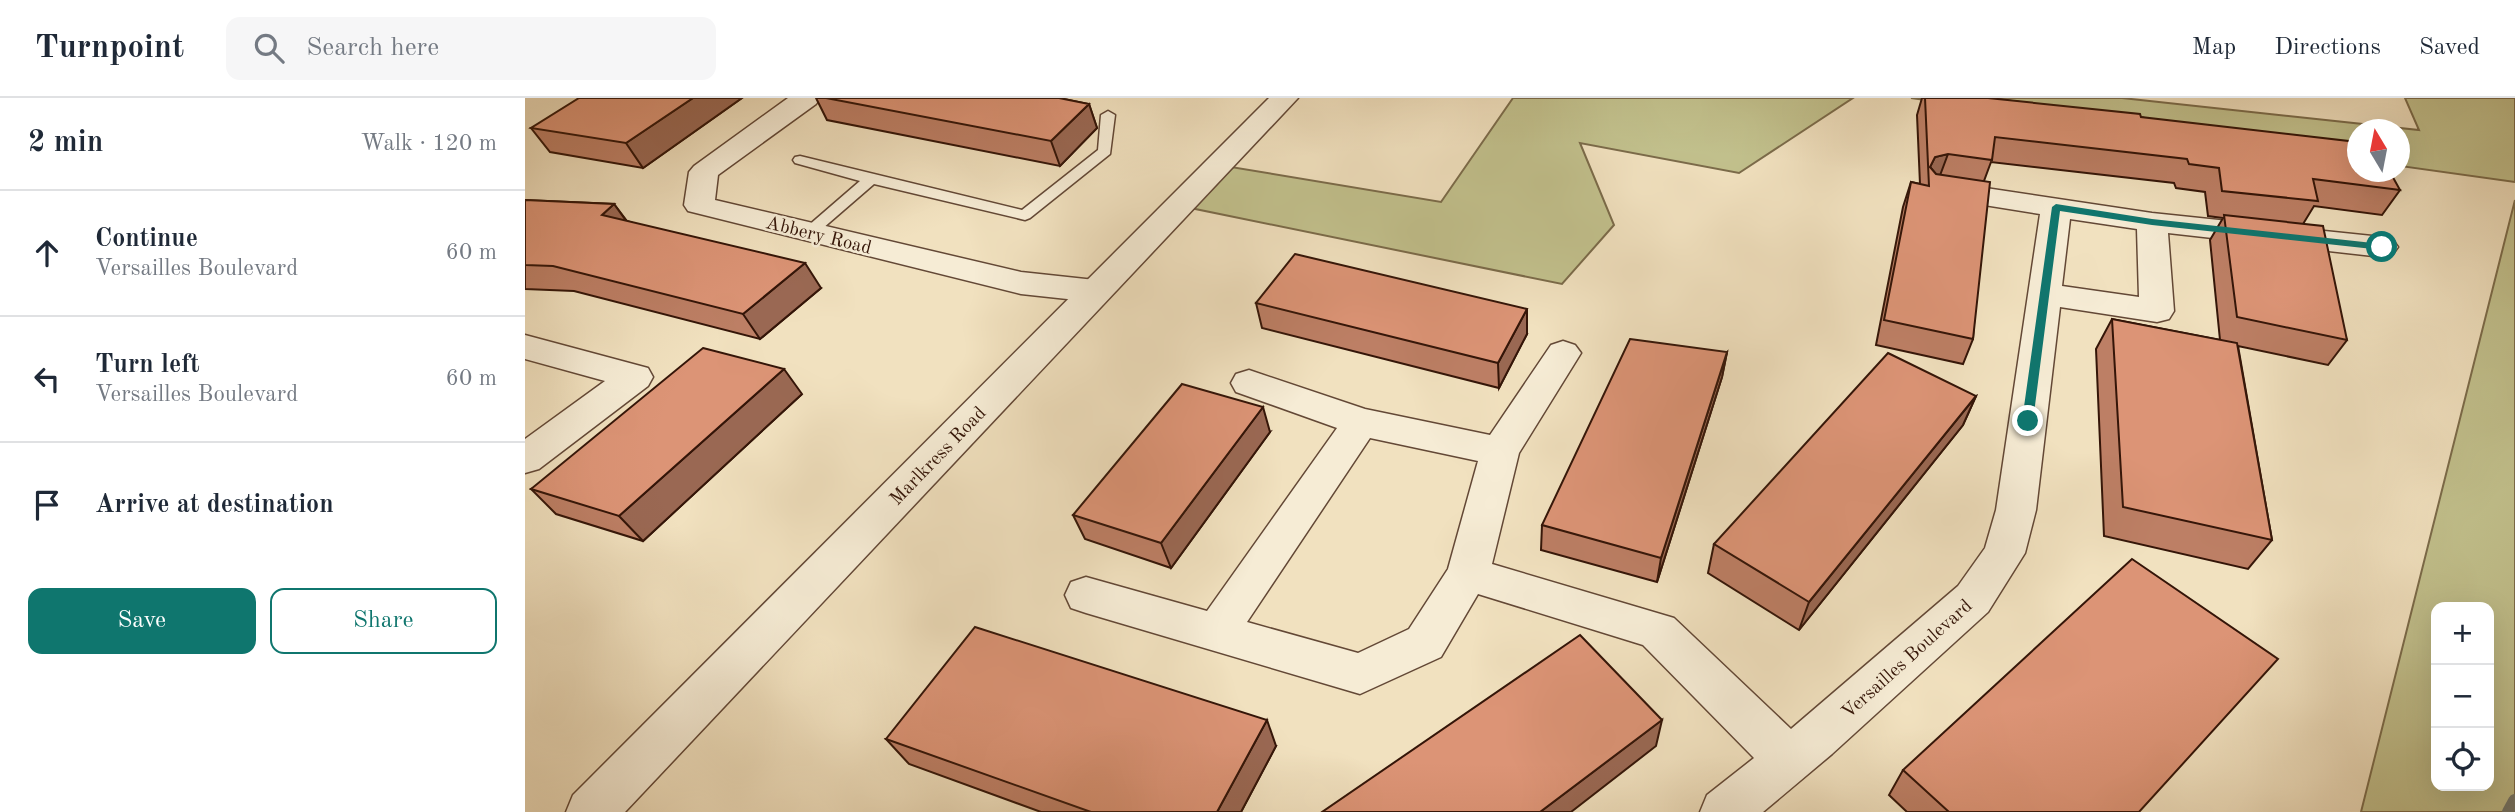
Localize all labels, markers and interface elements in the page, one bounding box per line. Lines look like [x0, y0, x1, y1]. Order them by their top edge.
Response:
search box [226, 17, 716, 80]
icon: search [250, 29, 288, 67]
text: Turnpoint [35, 32, 184, 65]
text: Search here [306, 35, 439, 61]
text: Map [2192, 36, 2236, 60]
text: Directions [2274, 36, 2381, 60]
text: Saved [2419, 36, 2480, 60]
north arrow [2347, 119, 2410, 182]
text: 2 min [28, 128, 103, 158]
text: Walk · 120 m [361, 132, 497, 155]
street label: Abbery Road [764, 214, 873, 259]
text: Continue [95, 226, 198, 252]
route start [2366, 231, 2397, 262]
icon: ahead [28, 234, 66, 272]
text: 60 m [446, 241, 497, 264]
text: Versailles Boulevard [95, 257, 298, 280]
text: Turn left [95, 352, 200, 378]
icon: left [28, 360, 66, 398]
text: 60 m [446, 367, 497, 390]
text: Versailles Boulevard [95, 383, 298, 406]
street label: Marlkress Road [887, 404, 990, 510]
route end [2012, 405, 2043, 436]
icon: arrive [28, 486, 66, 524]
text: Arrive at destination [95, 492, 334, 518]
button: Save [28, 588, 256, 654]
button: Share [270, 588, 497, 654]
street label: Versailles Boulevard [1839, 597, 1976, 723]
map controls [2431, 602, 2494, 791]
button: + [2431, 602, 2494, 665]
button: − [2431, 665, 2494, 728]
button: locate [2431, 728, 2494, 791]

